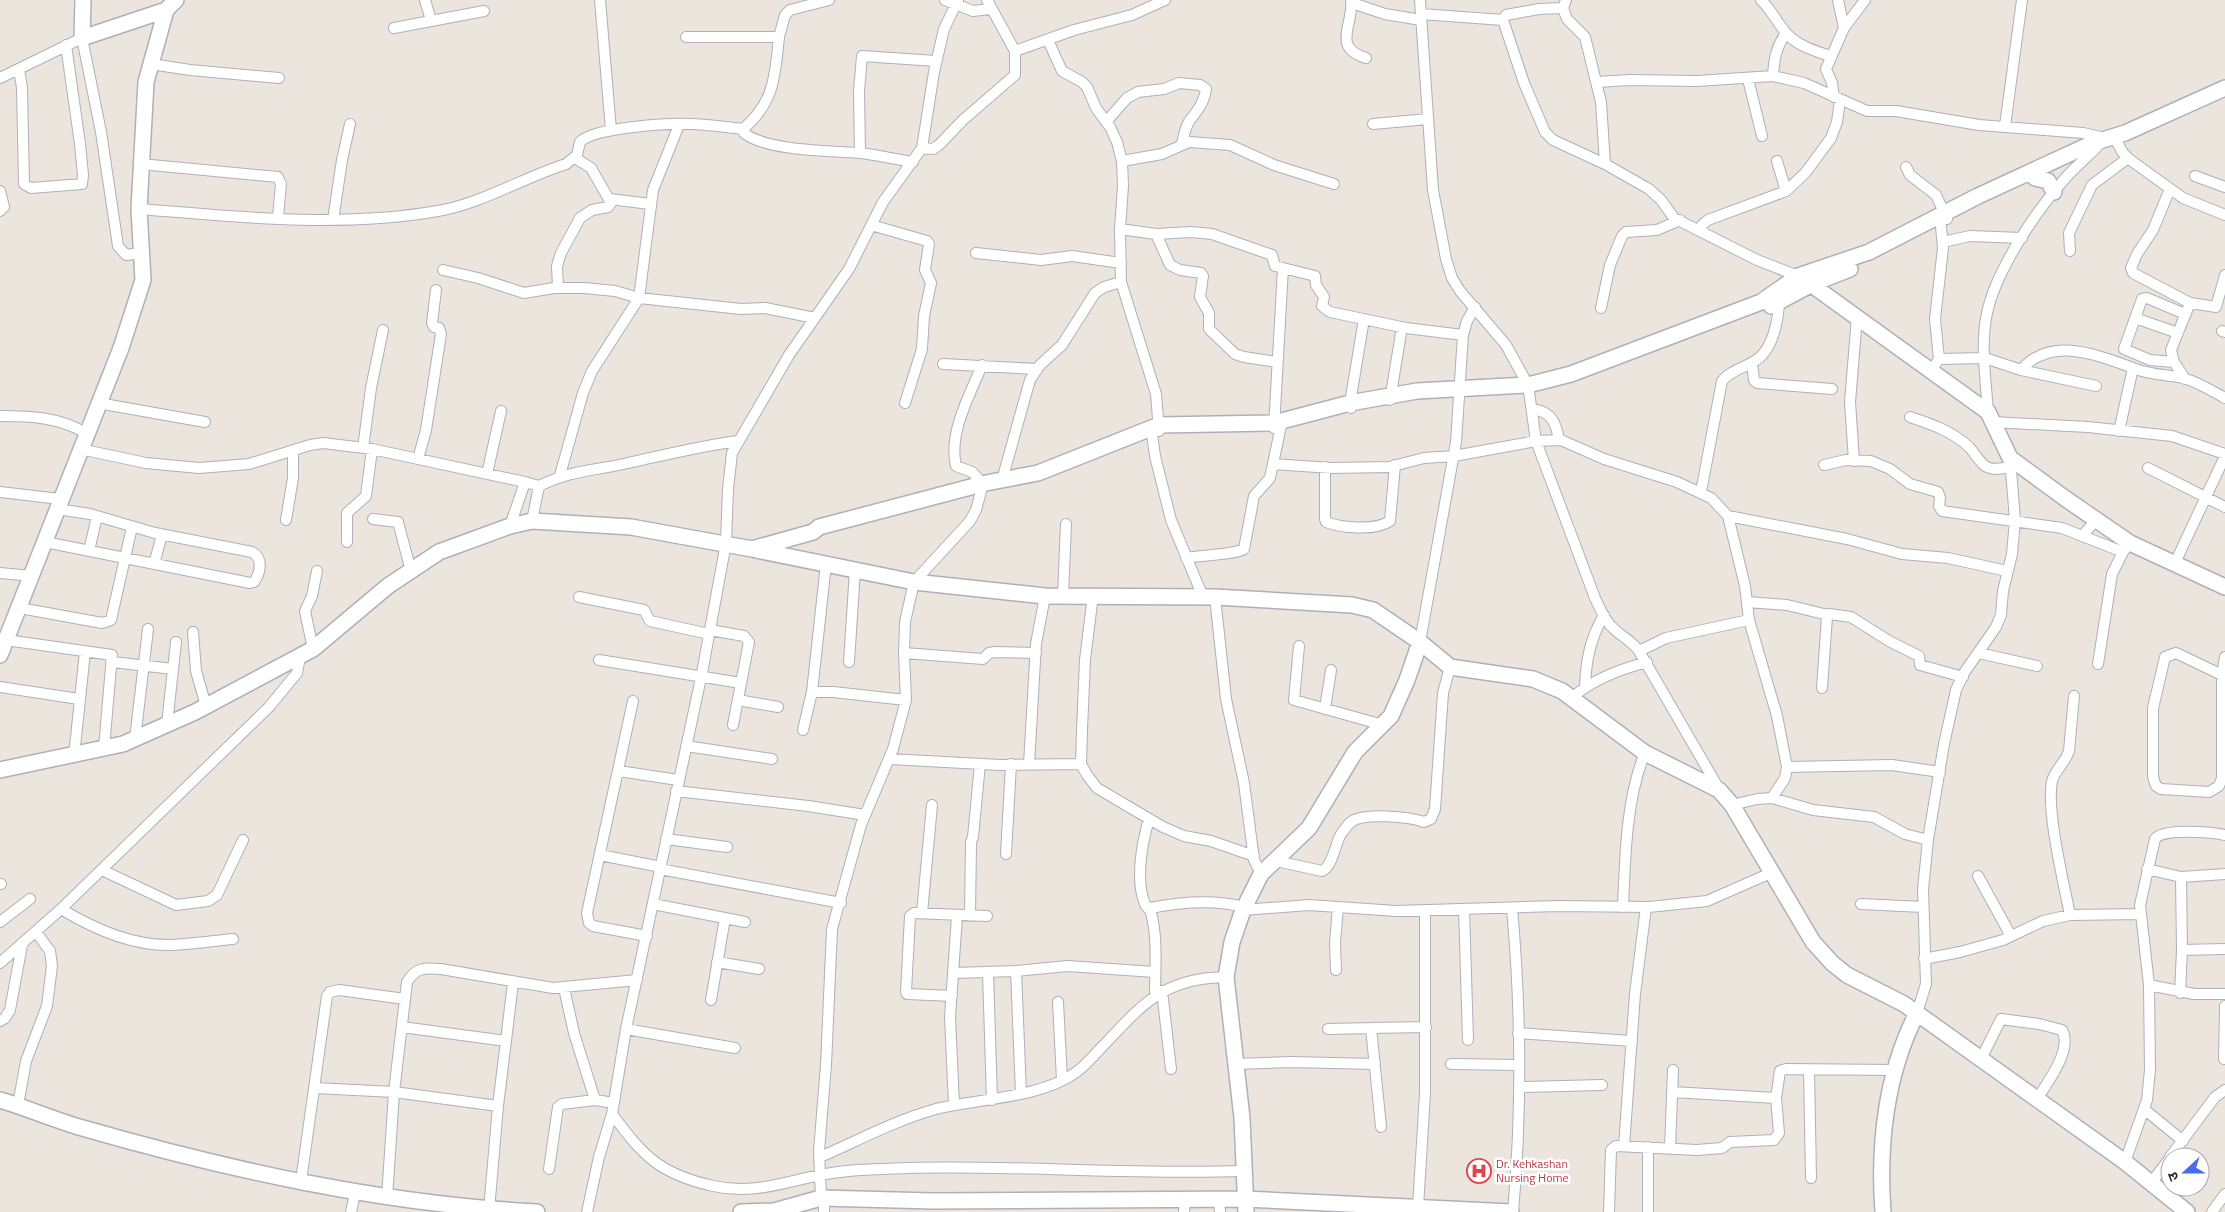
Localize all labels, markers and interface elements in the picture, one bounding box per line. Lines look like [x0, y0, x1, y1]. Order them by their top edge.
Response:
north arrow [2160, 1147, 2210, 1197]
place label: Dr. Kehkashan Nursing Home [1496, 1154, 1569, 1187]
hospital icon: Dr. Kehkashan Nursing Home [1466, 1158, 1492, 1184]
text: उ [2161, 1169, 2184, 1184]

